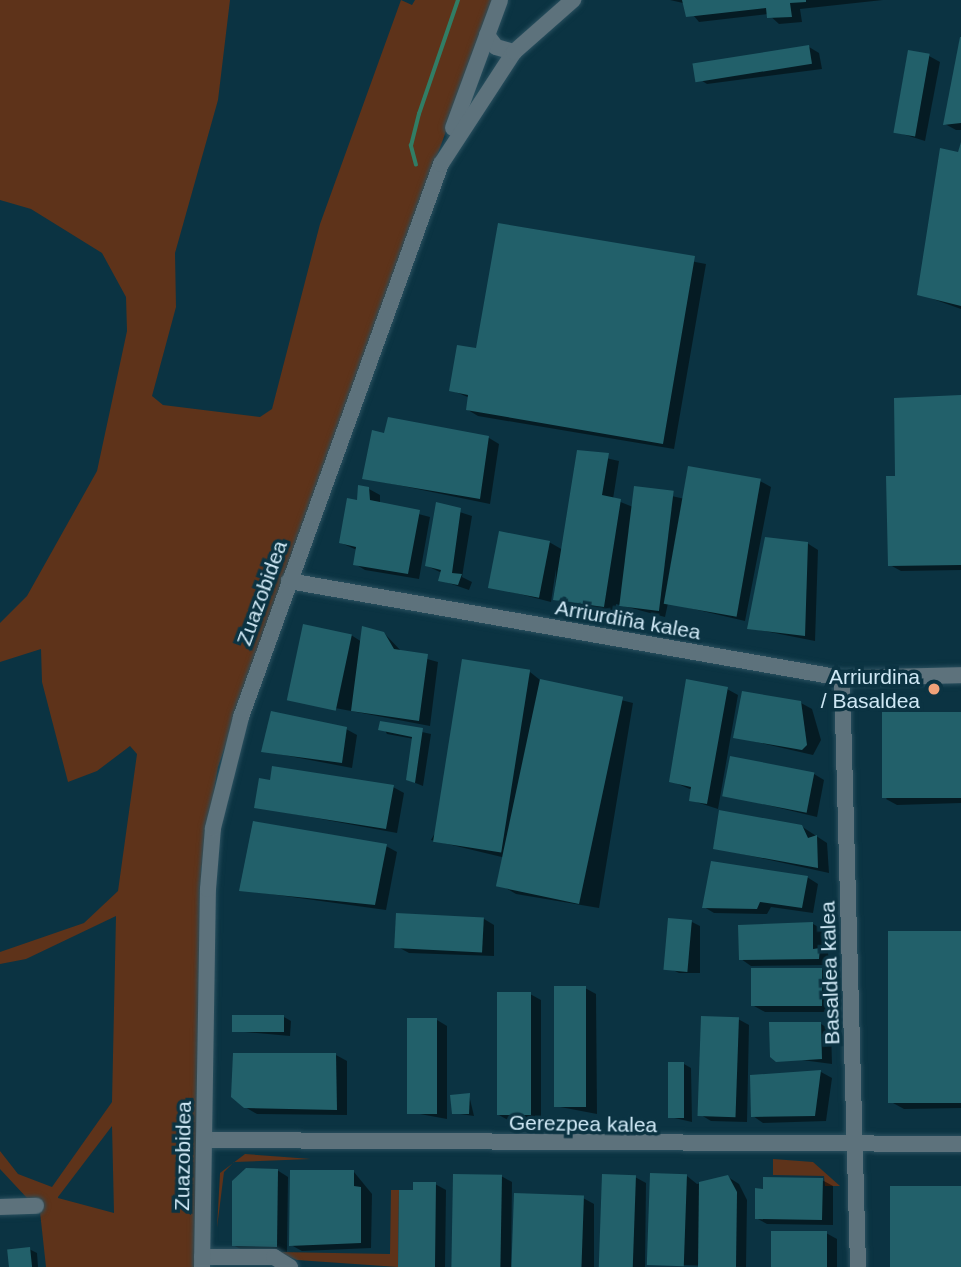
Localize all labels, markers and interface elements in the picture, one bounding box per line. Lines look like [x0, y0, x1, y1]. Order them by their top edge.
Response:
street label: Zuazobidea [231, 537, 293, 649]
street label: Arriurdiña kalea [553, 595, 703, 645]
place label: Arriurdina / Basaldea [821, 664, 920, 714]
marker: Arriurdina / Basaldea [926, 681, 942, 697]
street label: Basaldea kalea [815, 901, 845, 1045]
street label: Zuazobidea [169, 1101, 197, 1211]
street label: Gerezpea kalea [509, 1110, 657, 1138]

